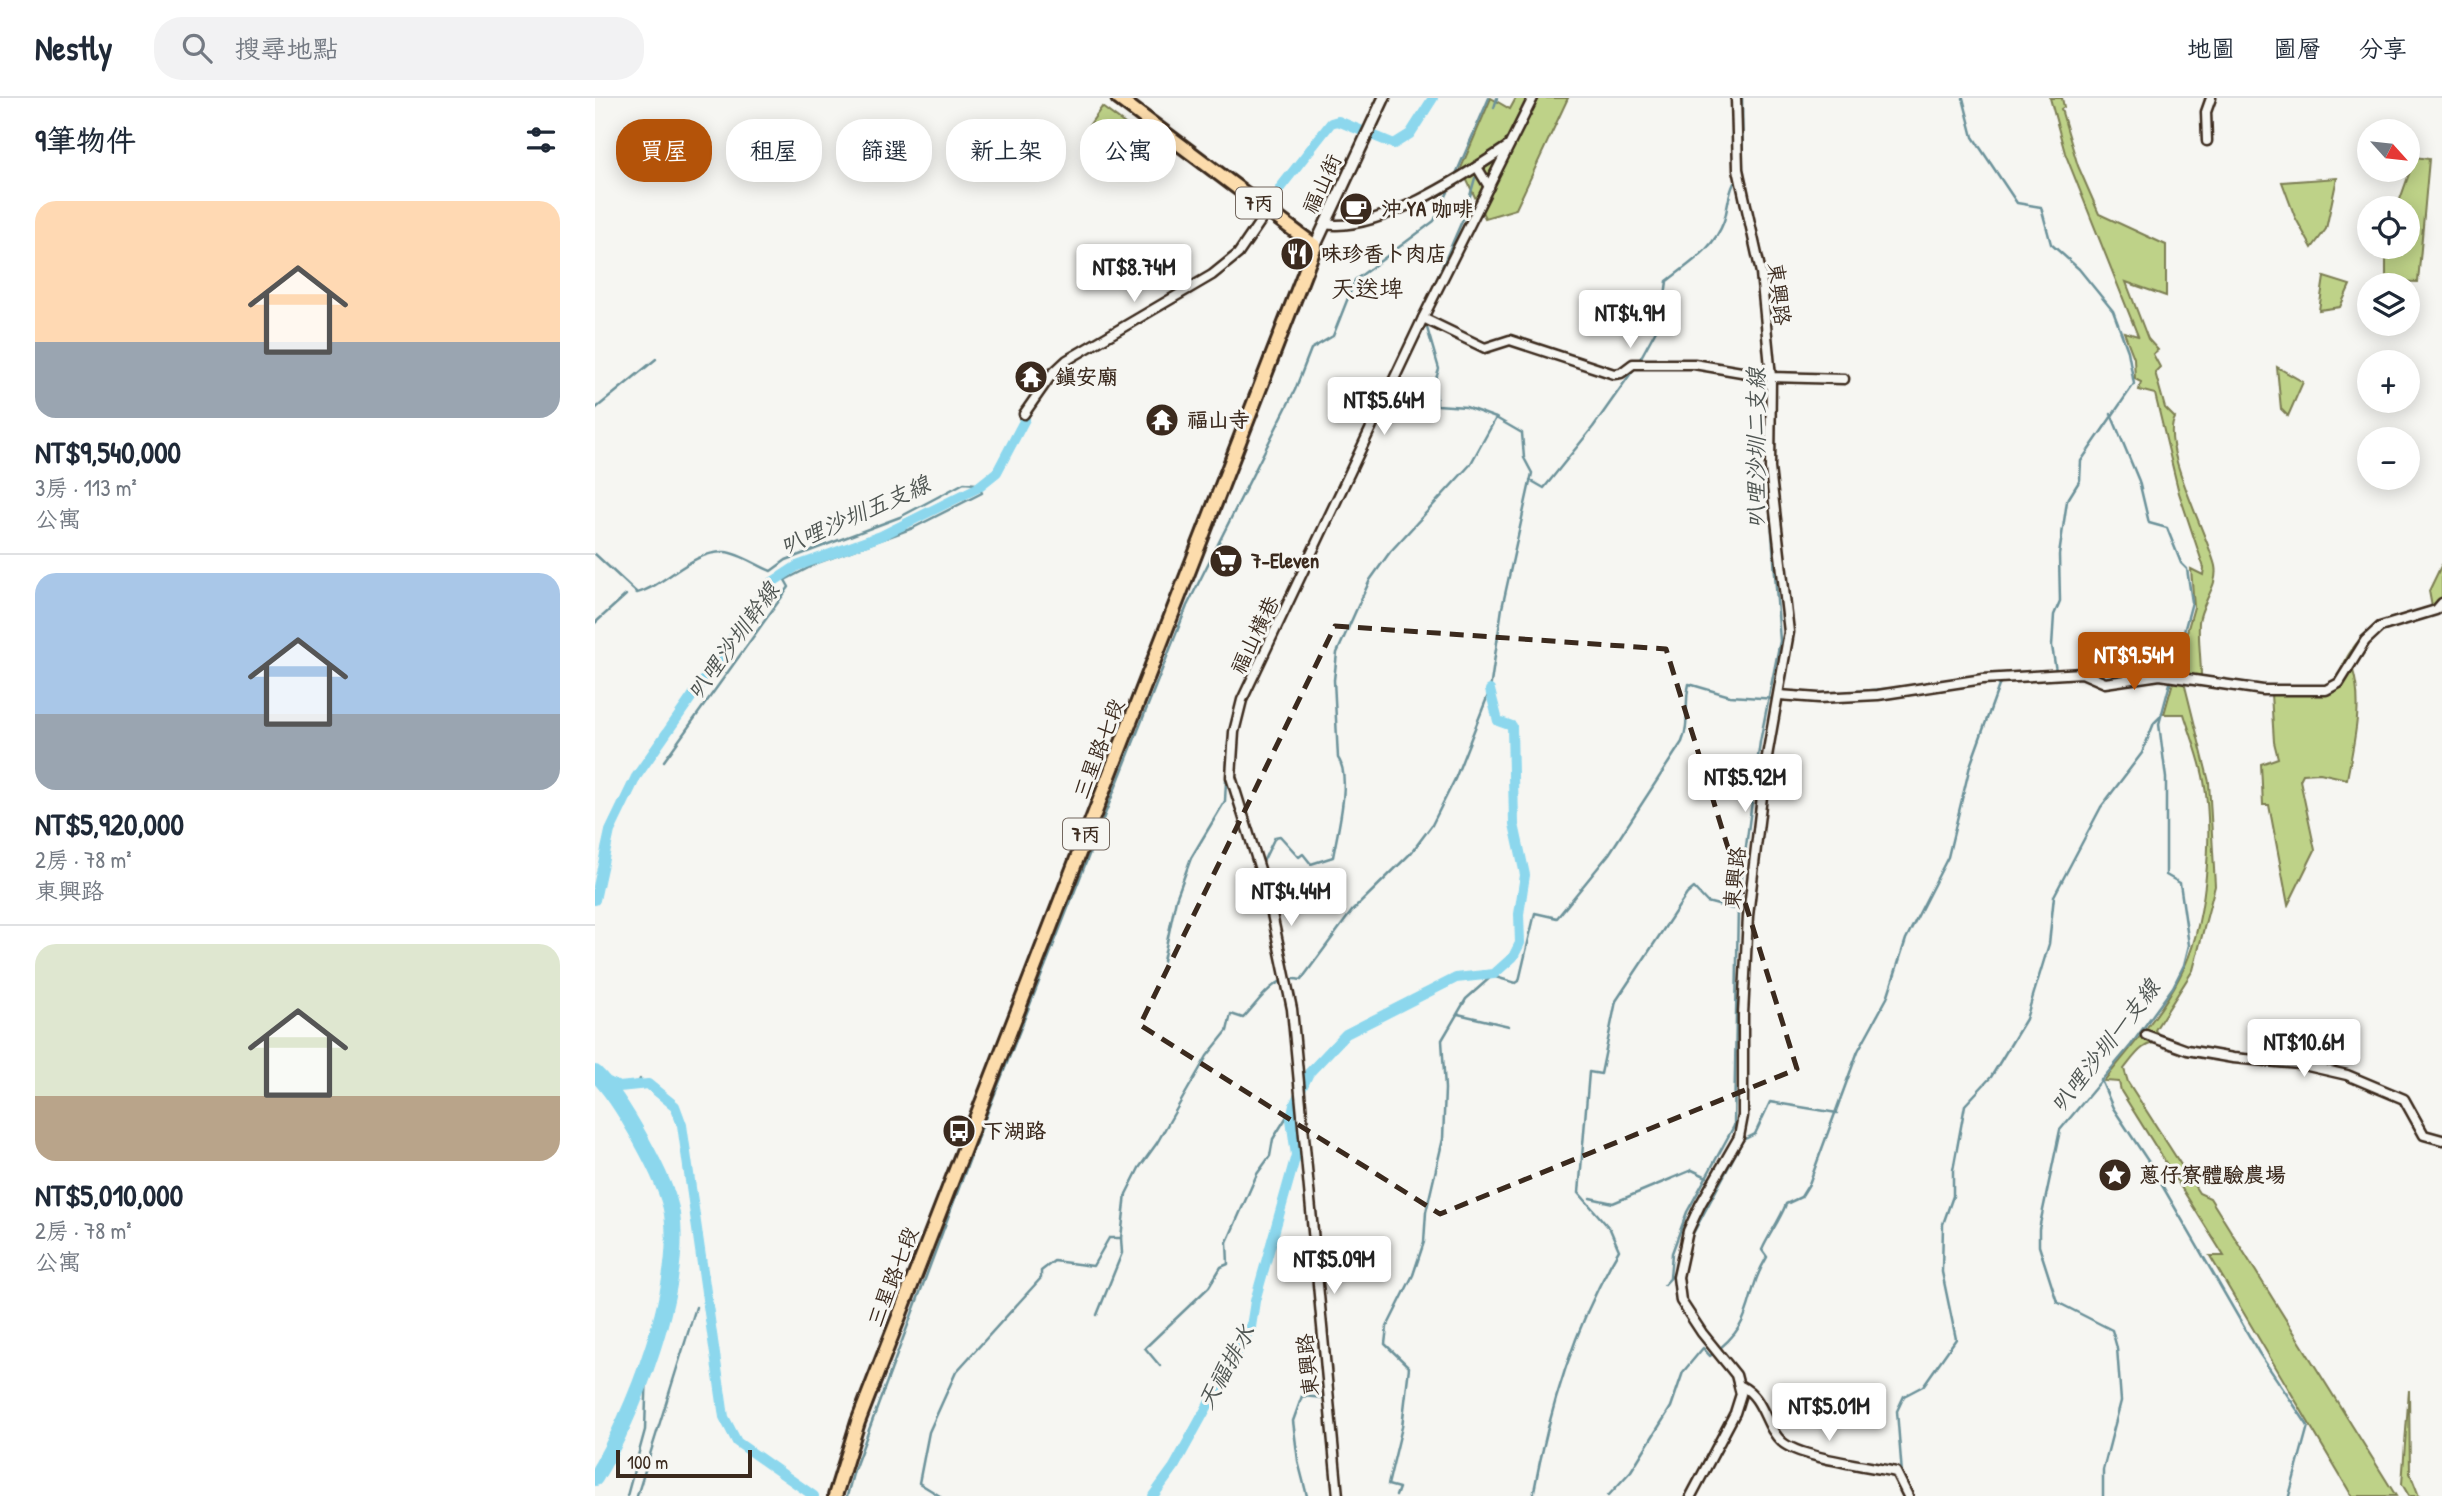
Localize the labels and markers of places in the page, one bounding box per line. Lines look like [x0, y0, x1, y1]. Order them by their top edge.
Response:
cafe icon: 沖 YA 咖啡 [1337, 190, 1375, 228]
place label: 沖 YA 咖啡 [1381, 194, 1473, 223]
restaurant icon: 味珍香卜肉店 [1278, 235, 1316, 273]
place label: 味珍香卜肉店 [1321, 239, 1447, 268]
pin: NT$8.74M [1062, 244, 1206, 304]
pin: NT$4.9M [1565, 290, 1695, 350]
temple icon: 鎮安廟 [1012, 358, 1050, 396]
place label: 鎮安廟 [1055, 362, 1118, 391]
pin: NT$5.64M [1312, 378, 1456, 437]
temple icon: 福山寺 [1143, 401, 1181, 439]
place label: 福山寺 [1187, 405, 1250, 434]
supermarket icon: 7-Eleven [1207, 542, 1245, 580]
place label: 7-Eleven [1250, 546, 1319, 575]
pin: NT$9.54M [2062, 632, 2206, 692]
pin: NT$5.92M [1673, 754, 1817, 814]
pin: NT$4.44M [1219, 868, 1363, 928]
pin: NT$10.6M [2232, 1020, 2376, 1079]
bus stop icon: 下湖路 [940, 1112, 978, 1150]
place label: 下湖路 [983, 1116, 1046, 1145]
place icon: 蔥仔寮體驗農場 [2096, 1156, 2134, 1194]
place label: 蔥仔寮體驗農場 [2139, 1160, 2286, 1189]
pin: NT$5.09M [1262, 1236, 1406, 1296]
pin: NT$5.01M [1757, 1384, 1901, 1443]

